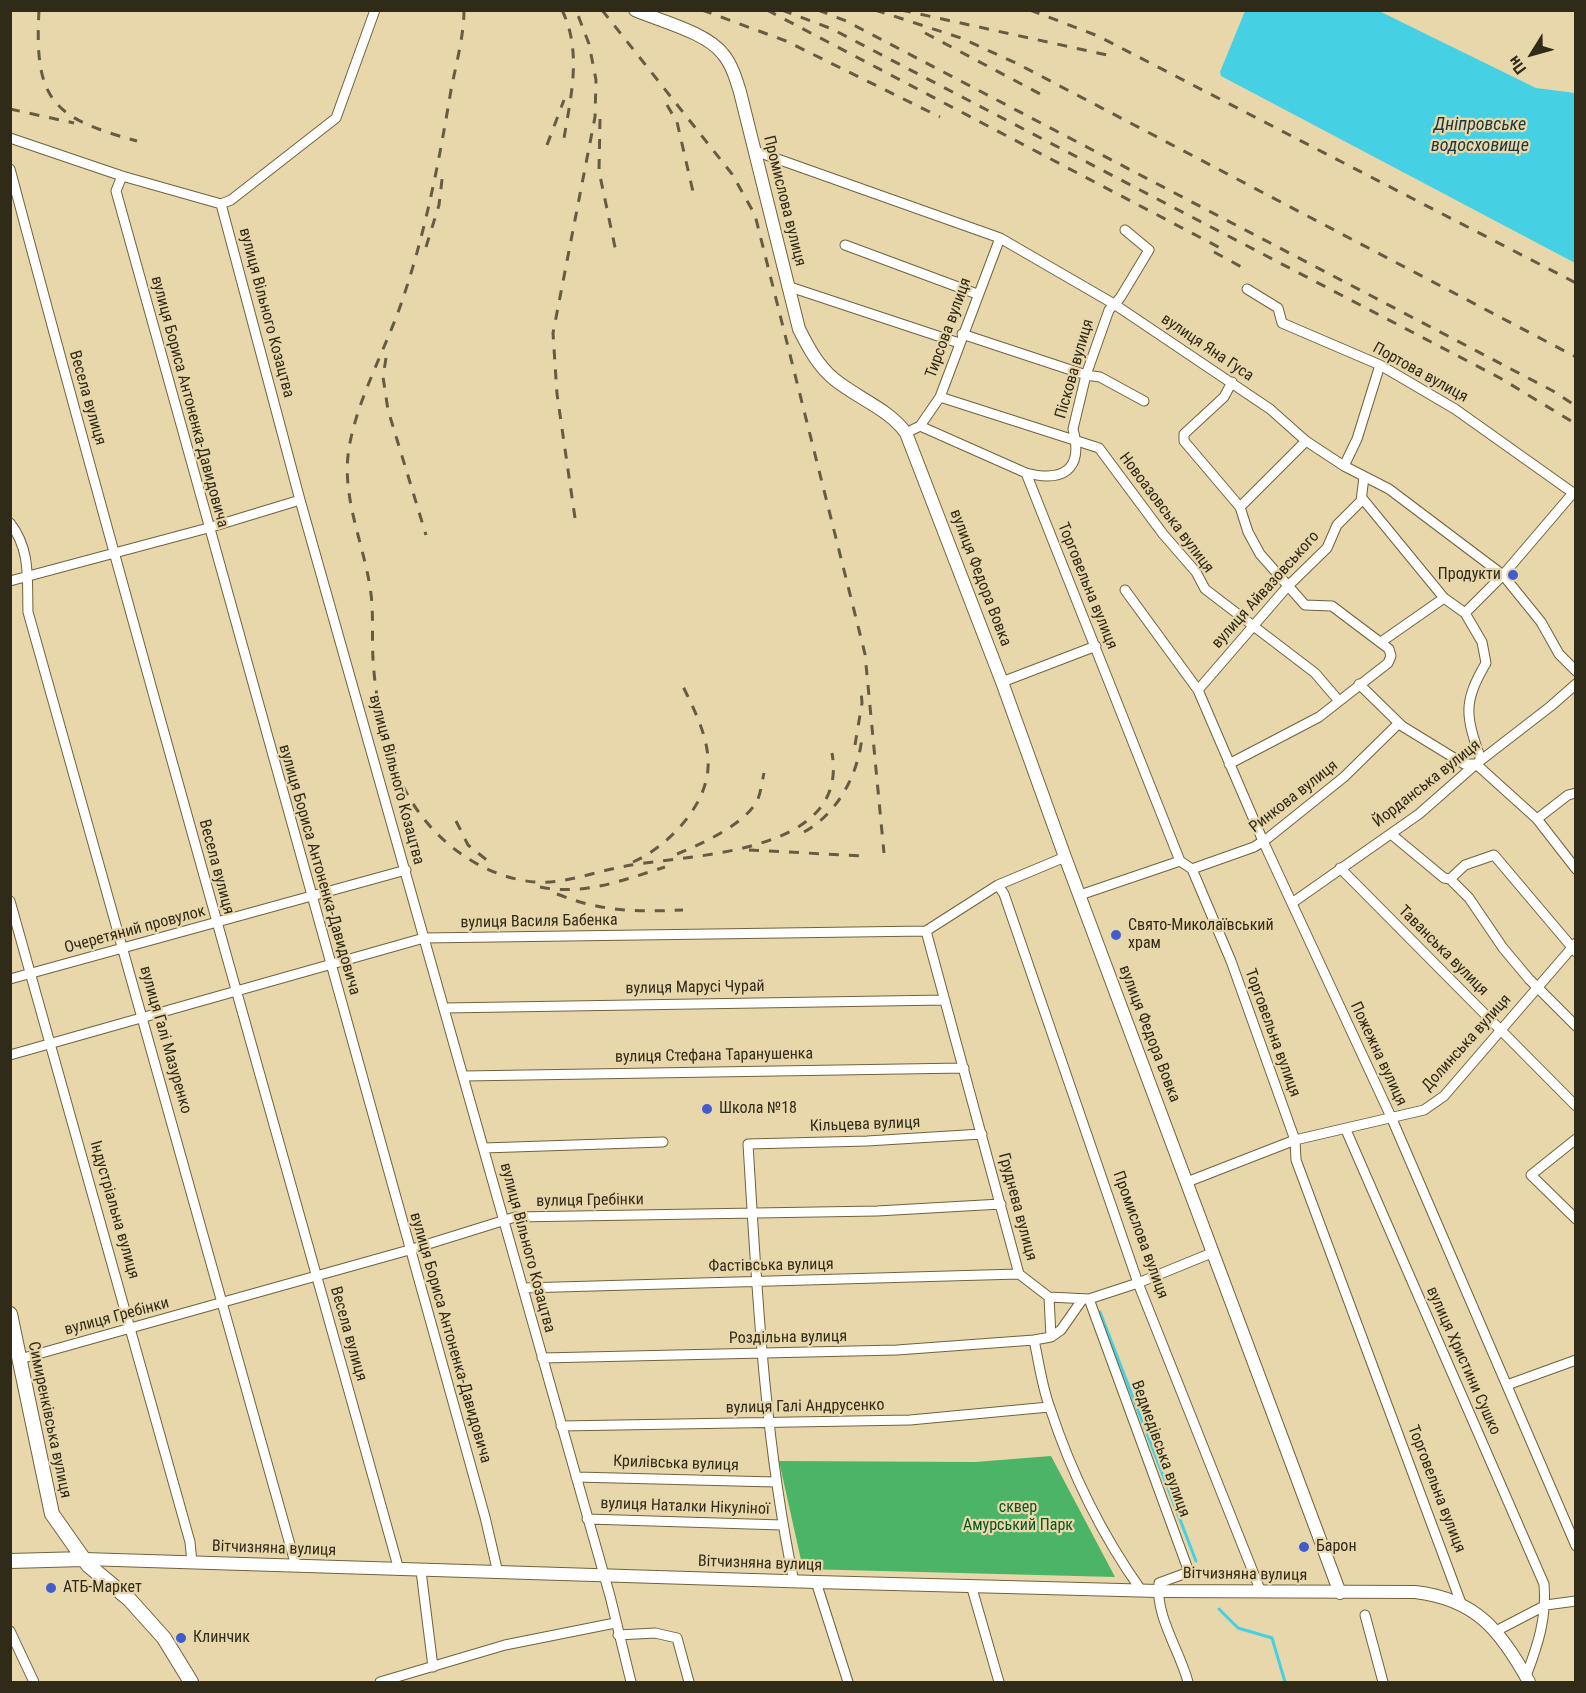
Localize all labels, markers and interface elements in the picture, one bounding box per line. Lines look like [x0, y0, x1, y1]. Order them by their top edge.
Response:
north arrow [1502, 24, 1562, 84]
text: Пн [1504, 52, 1530, 78]
water label: Дніпровське водосховище [1431, 114, 1529, 156]
street label: Промислова вулиця [758, 134, 810, 268]
street label: вулиця Вільного Козацтва [234, 226, 298, 400]
street label: вулиця Бориса Антоненка-Давидовича [146, 274, 232, 530]
street label: Тирсова вулиця [922, 275, 976, 381]
street label: вулиця Яна Гуса [1157, 310, 1257, 386]
street label: Піскова вулиця [1052, 317, 1098, 421]
street label: Портова вулиця [1369, 339, 1471, 407]
street label: Весела вулиця [64, 349, 110, 447]
street label: Новоазовська вулиця [1114, 449, 1218, 577]
street label: вулиця Федора Вовка [945, 507, 1015, 649]
street label: Торговельна вулиця [1053, 520, 1121, 652]
street label: вулиця Айвазовського [1208, 527, 1324, 653]
place label: Продукти [1438, 565, 1501, 585]
marker: Продукти [1506, 568, 1520, 582]
street label: вулиця Вільного Козацтва [364, 693, 428, 867]
street label: Йорданська вулиця [1369, 736, 1485, 832]
street label: вулиця Бориса Антоненка-Давидовича [274, 743, 364, 997]
street label: Ринкова вулиця [1246, 757, 1342, 837]
street label: Весела вулиця [194, 817, 238, 917]
street label: Очеретяний провулок [62, 902, 208, 958]
street label: Таванська вулиця [1394, 902, 1492, 1000]
street label: вулиця Василя Бабенка [460, 911, 618, 933]
place label: Свято-Миколаївський храм [1128, 916, 1274, 954]
marker: Свято-Миколаївський храм [1109, 928, 1123, 942]
street label: вулиця Федора Вовка [1114, 963, 1184, 1105]
street label: вулиця Галі Мазуренко [135, 964, 195, 1116]
street label: Торговельна вулиця [1240, 966, 1304, 1100]
street label: вулиця Марусі Чурай [625, 977, 765, 999]
street label: Долинська вулиця [1418, 991, 1516, 1095]
street label: Пожежна вулиця [1345, 999, 1411, 1109]
street label: вулиця Стефана Таранушенка [615, 1045, 813, 1067]
place label: Школа №18 [719, 1099, 797, 1119]
marker: Школа №18 [700, 1102, 714, 1116]
street label: Кільцева вулиця [809, 1113, 921, 1137]
street label: Індустріальна вулиця [85, 1139, 143, 1281]
street label: Груднева вулиця [993, 1151, 1041, 1263]
street label: вулиця Вільного Козацтва [495, 1161, 559, 1335]
street label: Промислова вулиця [1108, 1169, 1172, 1301]
street label: вулиця Гребінки [536, 1190, 644, 1212]
street label: вулиця Бориса Антоненка-Давидовича [405, 1211, 495, 1465]
street label: Фастівська вулиця [708, 1255, 834, 1277]
street label: вулиця Христини Сушко [1422, 1284, 1504, 1438]
street label: Весела вулиця [325, 1285, 371, 1383]
street label: вулиця Гребінки [63, 1294, 171, 1340]
street label: Роздільна вулиця [729, 1327, 847, 1349]
street label: Симиренківська вулиця [23, 1340, 75, 1500]
street label: Ведмедівська вулиця [1126, 1378, 1194, 1520]
street label: вулиця Галі Андрусенко [725, 1396, 885, 1418]
street label: Торговельна вулиця [1403, 1423, 1469, 1555]
street label: Крилівська вулиця [613, 1452, 739, 1476]
street label: вулиця Наталки Нікуліної [600, 1494, 770, 1520]
park label: сквер Амурський Парк [963, 1498, 1073, 1536]
street label: Вітчизняна вулиця [212, 1537, 336, 1561]
place label: Барон [1316, 1537, 1357, 1557]
marker: Барон [1297, 1540, 1311, 1554]
street label: Вітчизняна вулиця [698, 1552, 822, 1576]
street label: Вітчизняна вулиця [1183, 1564, 1307, 1586]
place label: АТБ-Маркет [63, 1578, 142, 1598]
marker: АТБ-Маркет [44, 1581, 58, 1595]
place label: Клинчик [193, 1628, 250, 1648]
marker: Клинчик [174, 1631, 188, 1645]

